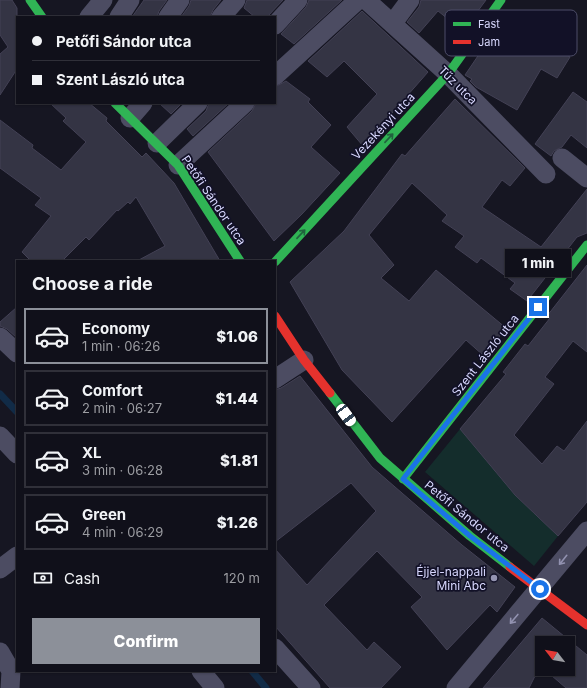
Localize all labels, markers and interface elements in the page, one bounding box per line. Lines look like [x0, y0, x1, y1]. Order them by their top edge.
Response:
legend [445, 10, 577, 56]
text: Fast [478, 17, 500, 31]
text: Petőfi Sándor utca [56, 32, 191, 51]
text: Jam [478, 35, 500, 49]
street label: Tűz utca [436, 63, 480, 107]
text: Szent László utca [56, 70, 185, 89]
street label: Vezekényi utca [348, 90, 418, 162]
one-way arrow [384, 133, 394, 143]
street label: Petőfi Sándor utca [178, 152, 250, 248]
one-way arrow [297, 228, 306, 239]
callout: 1 min [505, 249, 571, 277]
text: 1 min [522, 255, 554, 271]
text: Choose a ride [32, 273, 153, 294]
route end [529, 298, 547, 316]
street label: Szent László utca [448, 311, 522, 399]
icon: car [34, 318, 70, 354]
text: Economy [82, 319, 150, 338]
text: $1.06 [216, 327, 258, 346]
text: 1 min · 06:26 [82, 338, 160, 354]
icon: car [34, 380, 70, 416]
text: Comfort [82, 381, 143, 400]
text: $1.44 [216, 389, 258, 408]
text: 2 min · 06:27 [82, 400, 162, 416]
car [334, 402, 358, 428]
icon: car [34, 442, 70, 478]
text: XL [82, 443, 102, 462]
text: $1.81 [220, 451, 258, 470]
text: 3 min · 06:28 [82, 462, 163, 478]
street label: Petőfi Sándor utca [422, 477, 512, 555]
icon: car [34, 504, 70, 540]
text: Green [82, 505, 126, 524]
text: $1.26 [217, 513, 258, 532]
text: 4 min · 06:29 [82, 524, 163, 540]
one-way arrow [559, 555, 568, 566]
place label: Éjjel-nappali Mini Abc [416, 564, 486, 593]
icon: cash [32, 567, 54, 589]
text: Cash [64, 569, 100, 588]
text: 120 m [224, 570, 260, 586]
marker: Éjjel-nappali Mini Abc [489, 573, 499, 583]
route start [531, 580, 549, 598]
one-way arrow [510, 614, 519, 624]
button: Confirm [32, 618, 260, 664]
north arrow [535, 636, 575, 676]
map controls [535, 636, 575, 676]

